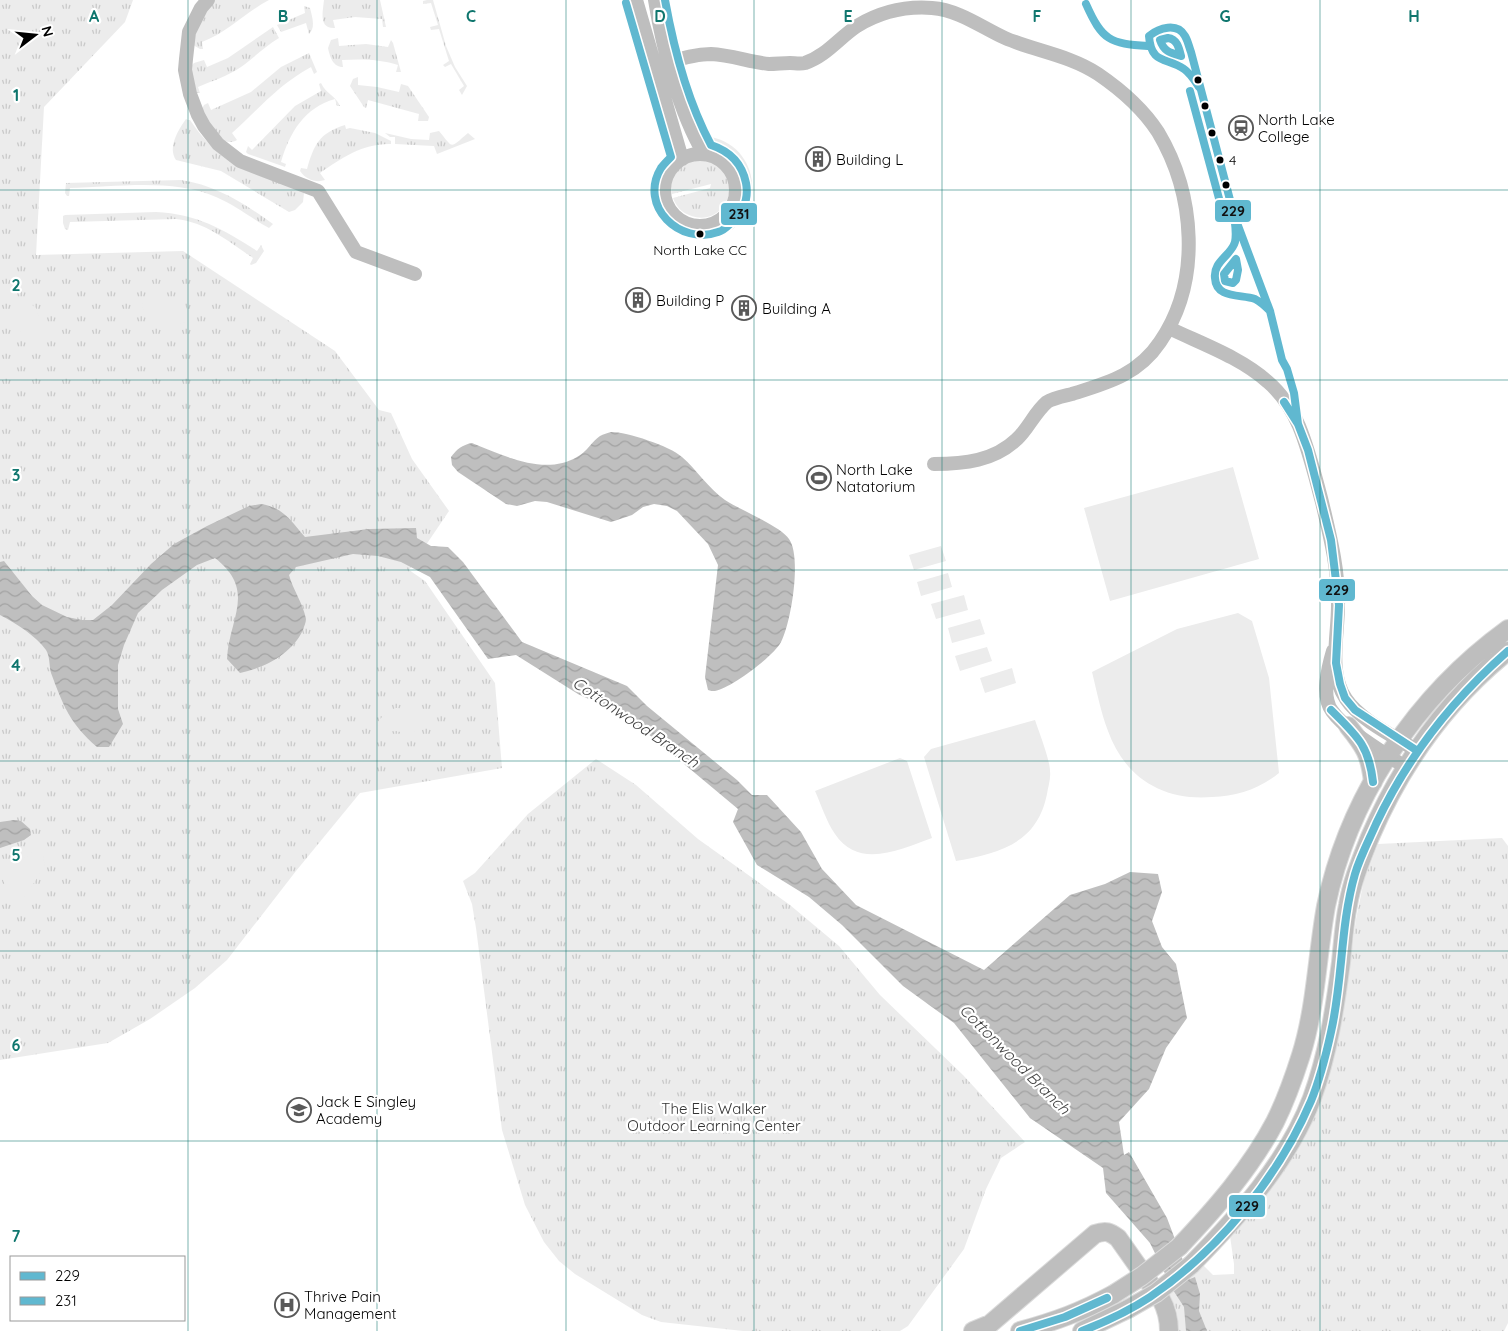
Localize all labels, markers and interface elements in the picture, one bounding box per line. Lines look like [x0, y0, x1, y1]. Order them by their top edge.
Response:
text: A [89, 6, 100, 26]
text: B [278, 6, 288, 26]
text: C [466, 6, 476, 26]
text: D [654, 6, 666, 26]
text: E [843, 6, 853, 26]
text: F [1033, 6, 1042, 26]
text: G [1219, 6, 1231, 26]
text: H [1408, 6, 1420, 26]
north arrow [10, 10, 60, 60]
text: N [37, 24, 58, 39]
unlabelled marker [1193, 75, 1203, 85]
text: 1 [13, 85, 19, 105]
unlabelled marker [1200, 101, 1210, 111]
place label: North Lake College [1258, 110, 1335, 146]
station icon: North Lake College [1228, 115, 1254, 141]
unlabelled marker [1207, 128, 1217, 138]
building icon: Building L [805, 146, 831, 172]
place label: Building L [836, 150, 903, 169]
place label: 4 [1229, 151, 1236, 169]
marker: 4 [1215, 155, 1225, 165]
unlabelled marker [1221, 180, 1231, 190]
line badge: 229 [1214, 199, 1252, 223]
line badge: 231 [720, 202, 758, 226]
text: 229 [1221, 202, 1245, 220]
text: 231 [729, 205, 749, 223]
marker: North Lake CC [695, 229, 705, 239]
place label: North Lake CC [653, 241, 747, 259]
text: 2 [11, 275, 21, 295]
building icon: Building P [625, 287, 651, 313]
place label: Building P [656, 291, 724, 310]
building icon: Building A [731, 295, 757, 321]
place label: Building A [762, 299, 831, 318]
place label: North Lake Natatorium [836, 460, 915, 496]
text: 3 [12, 465, 20, 485]
sports icon: North Lake Natatorium [806, 465, 832, 491]
line badge: 229 [1318, 578, 1356, 602]
text: 229 [1325, 581, 1349, 599]
text: 4 [11, 655, 21, 675]
water label: Cottonwood Branch [569, 672, 704, 772]
text: 5 [11, 845, 21, 865]
water label: Cottonwood Branch [956, 1000, 1075, 1119]
text: 6 [12, 1035, 21, 1055]
place label: Jack E Singley Academy [316, 1092, 416, 1128]
school or university icon: Jack E Singley Academy [286, 1097, 312, 1123]
park label: The Elis Walker Outdoor Learning Center [627, 1099, 801, 1135]
line badge: 229 [1228, 1194, 1266, 1218]
text: 229 [1235, 1197, 1259, 1215]
text: 7 [12, 1226, 21, 1246]
legend [10, 1256, 185, 1321]
text: 229 [55, 1266, 80, 1285]
place label: Thrive Pain Management [304, 1287, 397, 1323]
text: 231 [55, 1291, 77, 1310]
hospital icon: Thrive Pain Management [274, 1292, 300, 1318]

